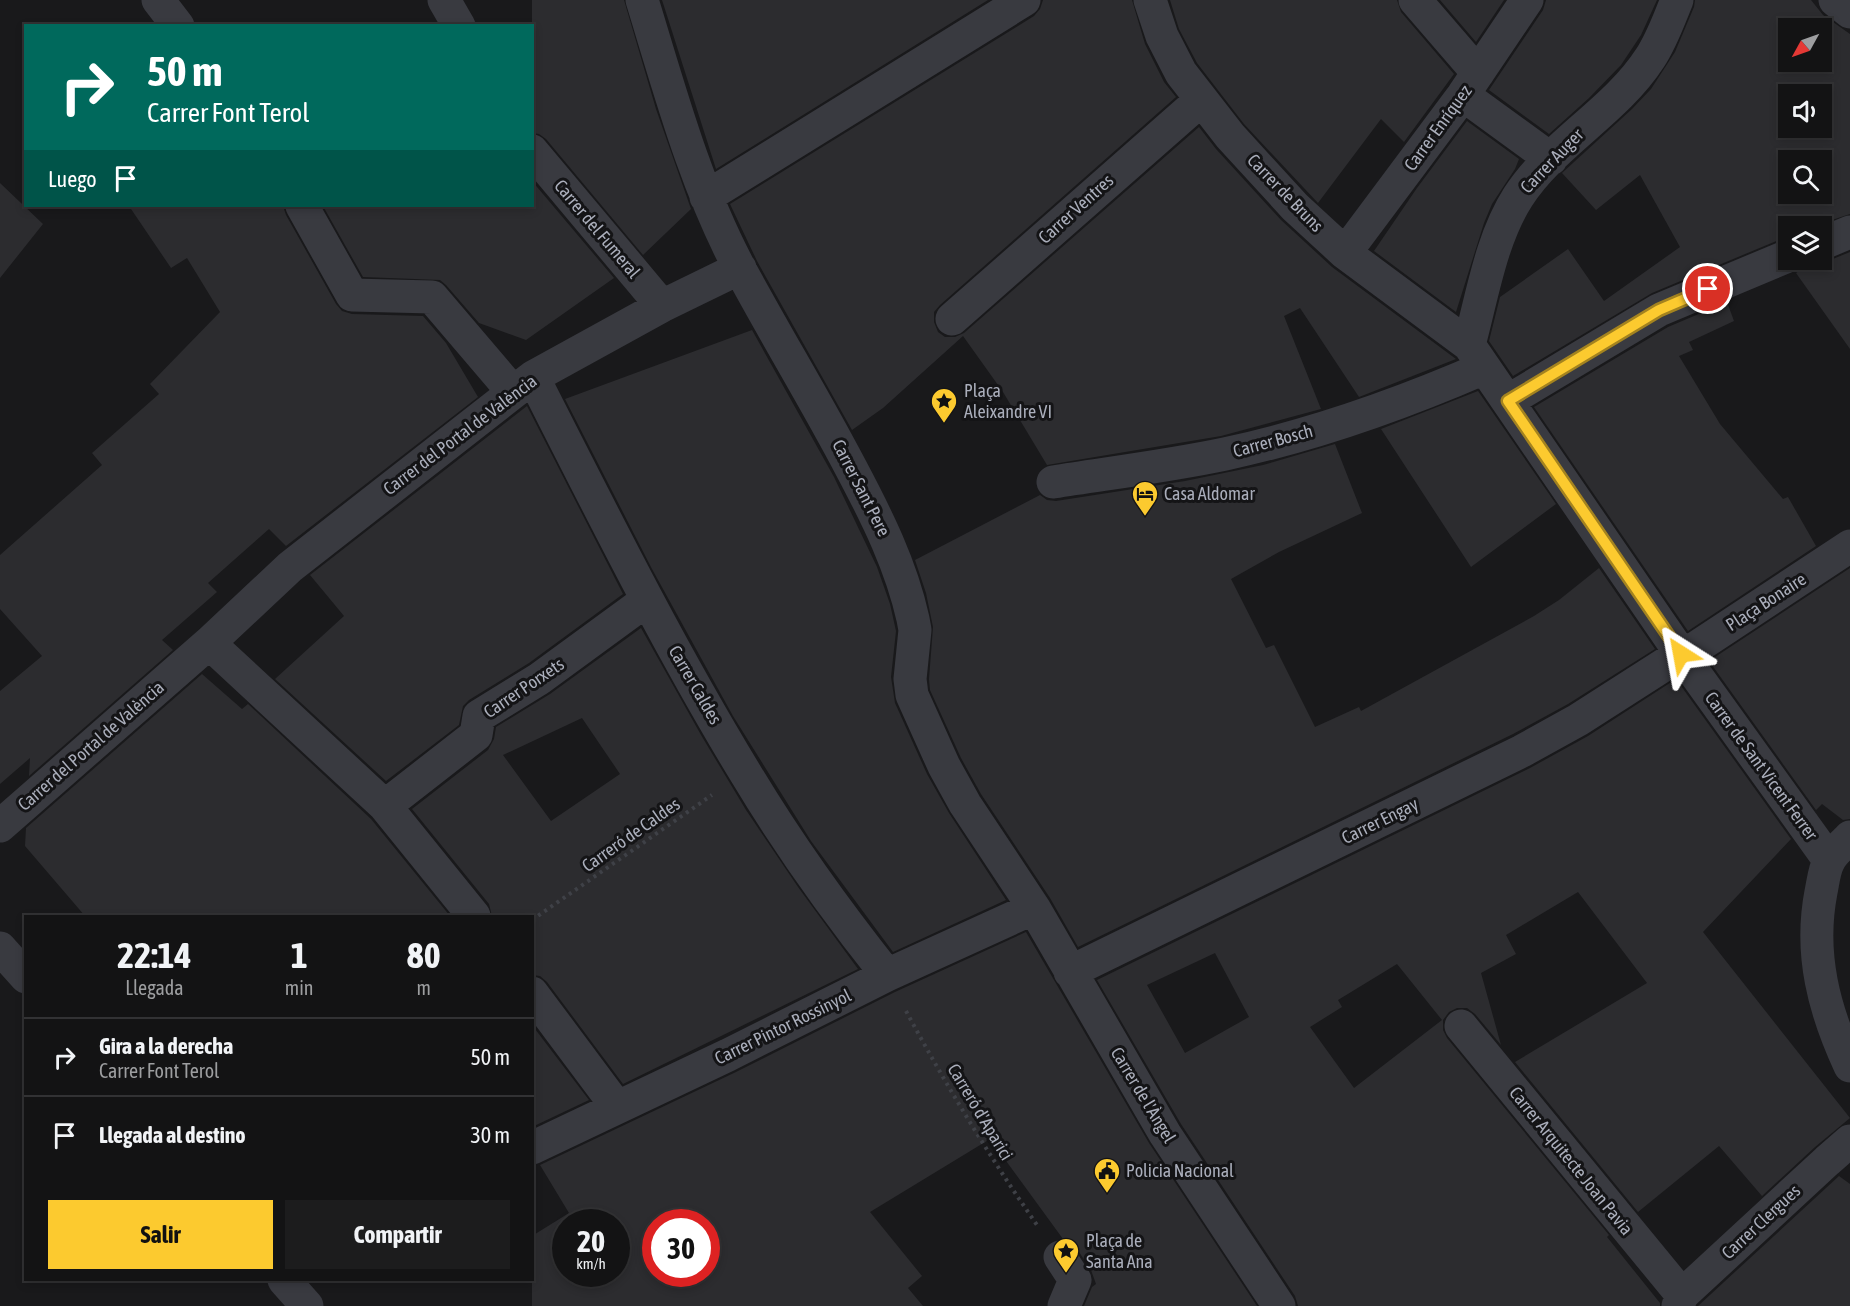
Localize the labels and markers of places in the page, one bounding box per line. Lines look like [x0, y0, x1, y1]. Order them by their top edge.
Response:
pin [1682, 263, 1733, 314]
place label: Plaça Aleixandre VI [964, 380, 1052, 422]
place icon: Plaça Aleixandre VI [929, 386, 959, 424]
hotel icon: Casa Aldomar [1130, 479, 1160, 517]
place label: Casa Aldomar [1164, 483, 1255, 504]
public building icon: Policia Nacional [1092, 1156, 1122, 1194]
place label: Policia Nacional [1126, 1160, 1234, 1181]
place label: Plaça de Santa Ana [1086, 1230, 1153, 1272]
place icon: Plaça de Santa Ana [1051, 1236, 1081, 1274]

